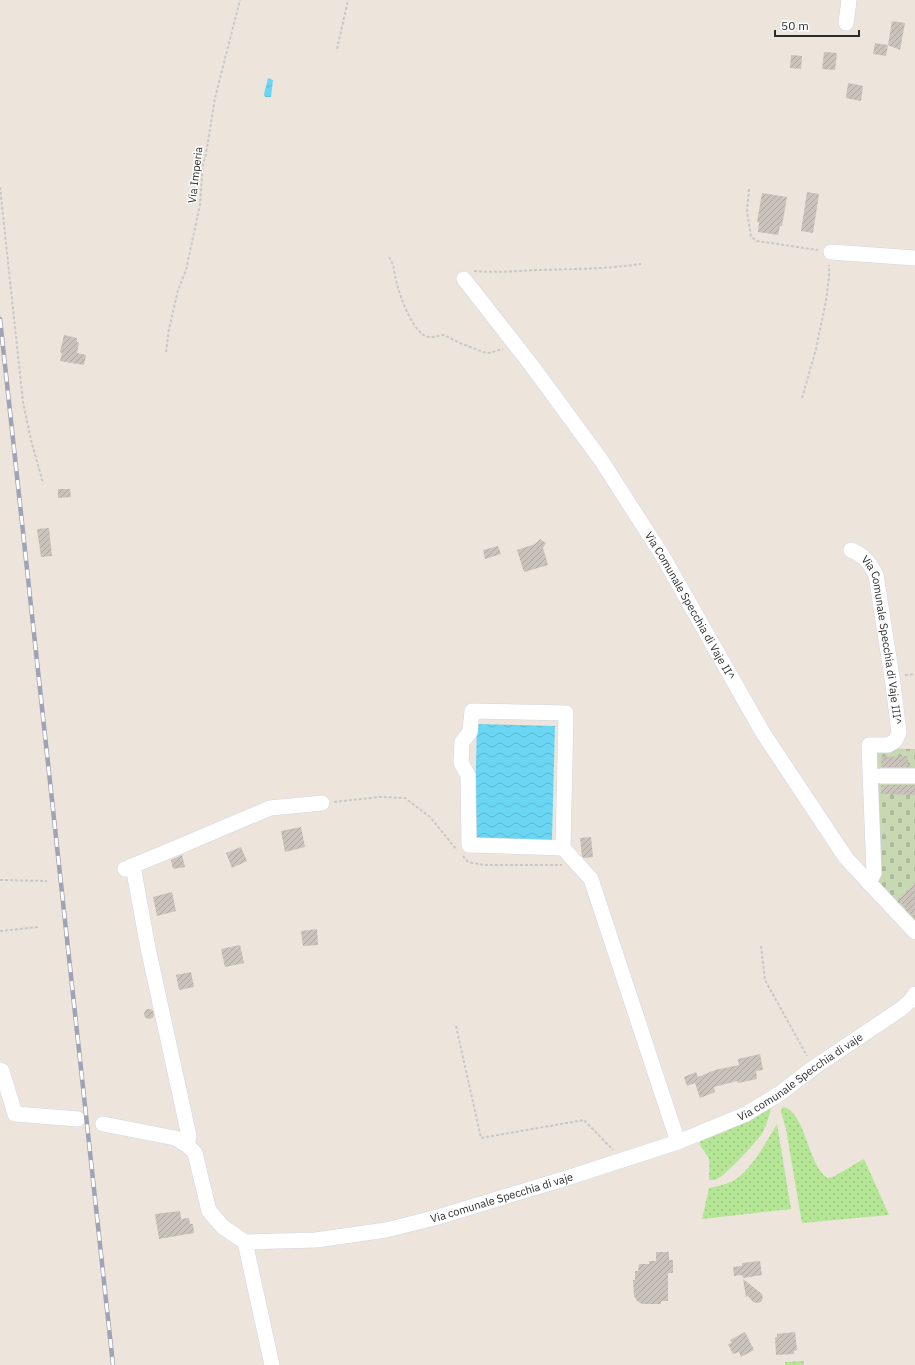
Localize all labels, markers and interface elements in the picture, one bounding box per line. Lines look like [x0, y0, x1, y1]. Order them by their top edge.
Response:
scale bar [775, 12, 859, 38]
text: 50 m [781, 18, 809, 33]
street label: Via Imperia [185, 146, 205, 204]
street label: Via Comunale Specchia di Vaje II^ [642, 529, 739, 683]
street label: Via Comunale Specchia di Vaje III^ [858, 552, 905, 726]
street label: Via comunale Specchia di vaje [735, 1030, 865, 1124]
street label: Via comunale Specchia di vaje [429, 1169, 575, 1226]

